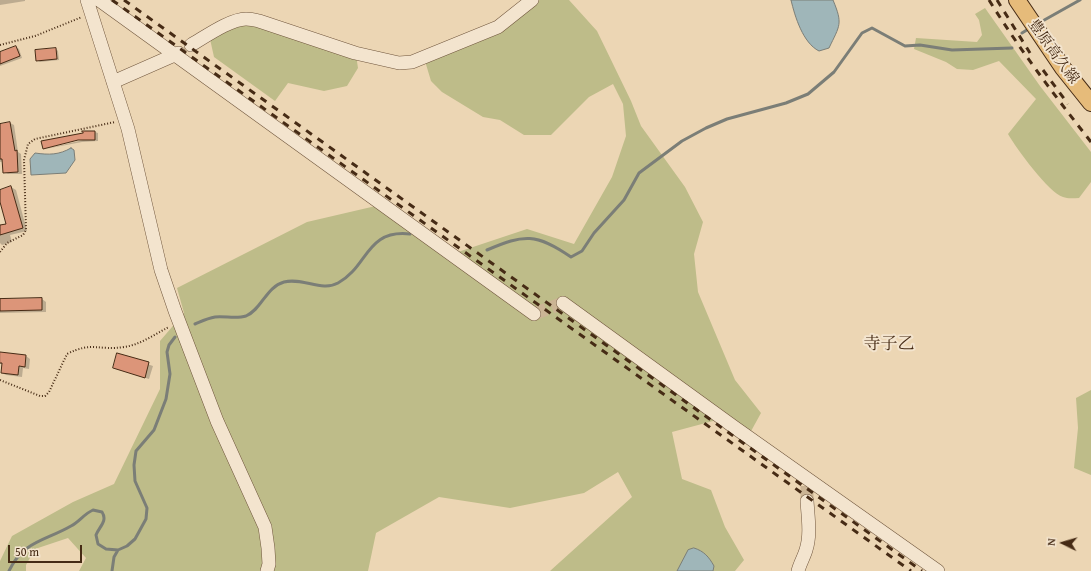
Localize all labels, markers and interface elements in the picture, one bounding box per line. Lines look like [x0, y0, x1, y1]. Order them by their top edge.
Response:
street label: 豊原高久線 [1024, 16, 1082, 88]
district label: 寺子乙 [864, 335, 914, 355]
north arrow [1043, 523, 1083, 563]
scale bar [10, 537, 84, 563]
text: N [1043, 538, 1059, 546]
text: 50 m [15, 543, 39, 560]

